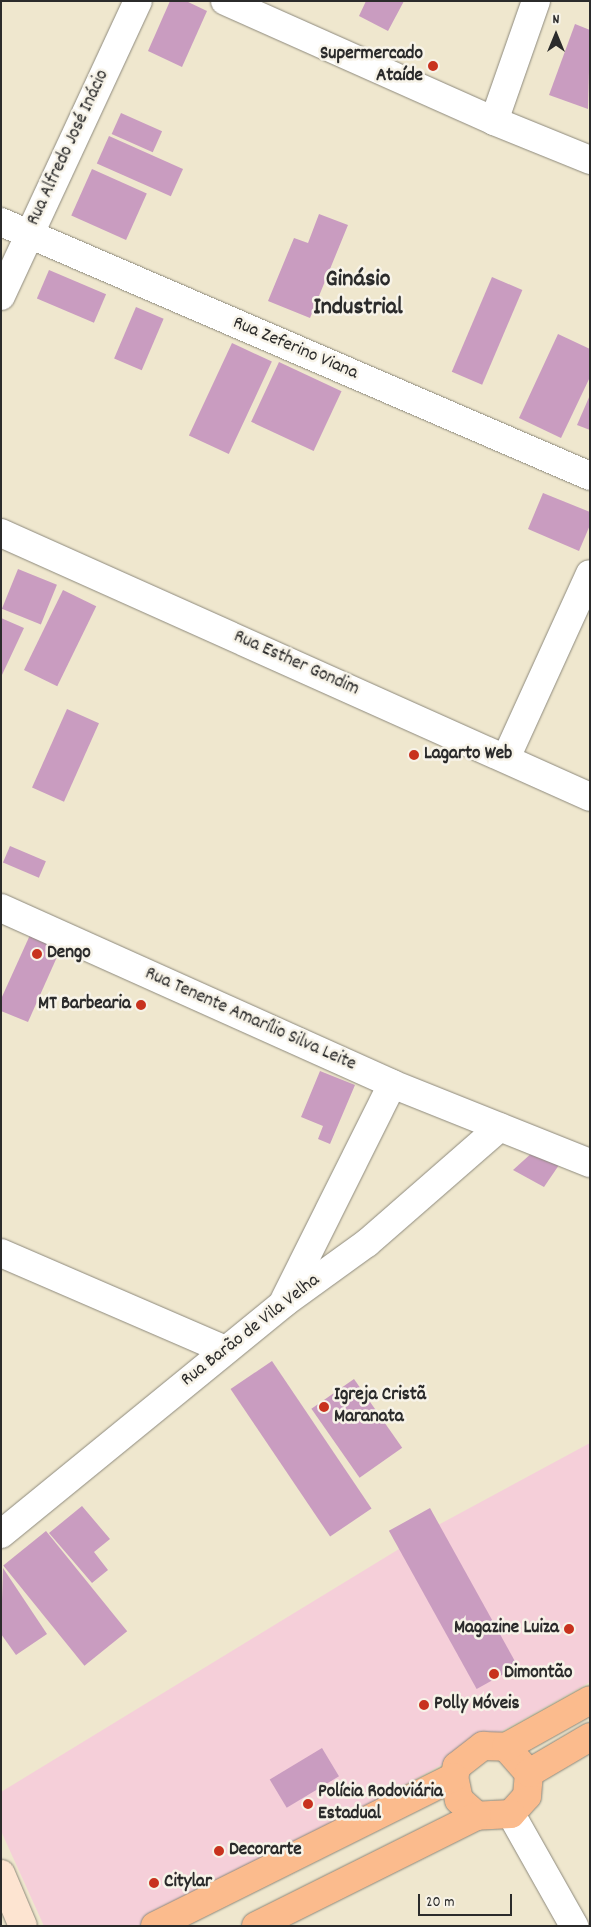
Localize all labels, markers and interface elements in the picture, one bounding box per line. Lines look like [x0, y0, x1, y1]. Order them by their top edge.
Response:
north arrow [531, 10, 581, 60]
text: N [553, 10, 559, 30]
place label: Supermercado Ataíde [320, 44, 423, 88]
marker: Supermercado Ataíde [427, 60, 439, 72]
street label: Rua Alfredo José Inácio [23, 67, 115, 229]
district label: Ginásio Industrial [313, 267, 403, 323]
street label: Rua Zeferino Viana [229, 312, 361, 386]
street label: Rua Esther Gondim [230, 626, 362, 702]
place label: Lagarto Web [424, 744, 512, 766]
marker: Lagarto Web [408, 749, 420, 761]
place label: Dengo [47, 943, 91, 965]
marker: Dengo [31, 948, 43, 960]
street label: Rua Tenente Amarílio Silva Leite [141, 963, 359, 1077]
place label: MT Barbearia [38, 994, 131, 1016]
marker: MT Barbearia [135, 999, 147, 1011]
street label: Rua Barão de Vila Velha [177, 1270, 325, 1392]
place label: Igreja Cristã Maranata [334, 1385, 426, 1429]
marker: Igreja Cristã Maranata [318, 1401, 330, 1413]
place label: Magazine Luiza [454, 1618, 559, 1640]
marker: Magazine Luiza [563, 1623, 575, 1635]
place label: Dimontão [504, 1663, 573, 1685]
marker: Dimontão [488, 1668, 500, 1680]
place label: Polly Móveis [434, 1694, 520, 1716]
marker: Polly Móveis [418, 1699, 430, 1711]
place label: Polícia Rodoviária Estadual [318, 1782, 443, 1826]
marker: Polícia Rodoviária Estadual [302, 1798, 314, 1810]
place label: Decorarte [229, 1840, 302, 1862]
marker: Decorarte [213, 1845, 225, 1857]
place label: Citylar [164, 1872, 212, 1894]
marker: Citylar [148, 1877, 160, 1889]
scale bar [421, 1884, 515, 1916]
text: 20 m [426, 1892, 454, 1914]

